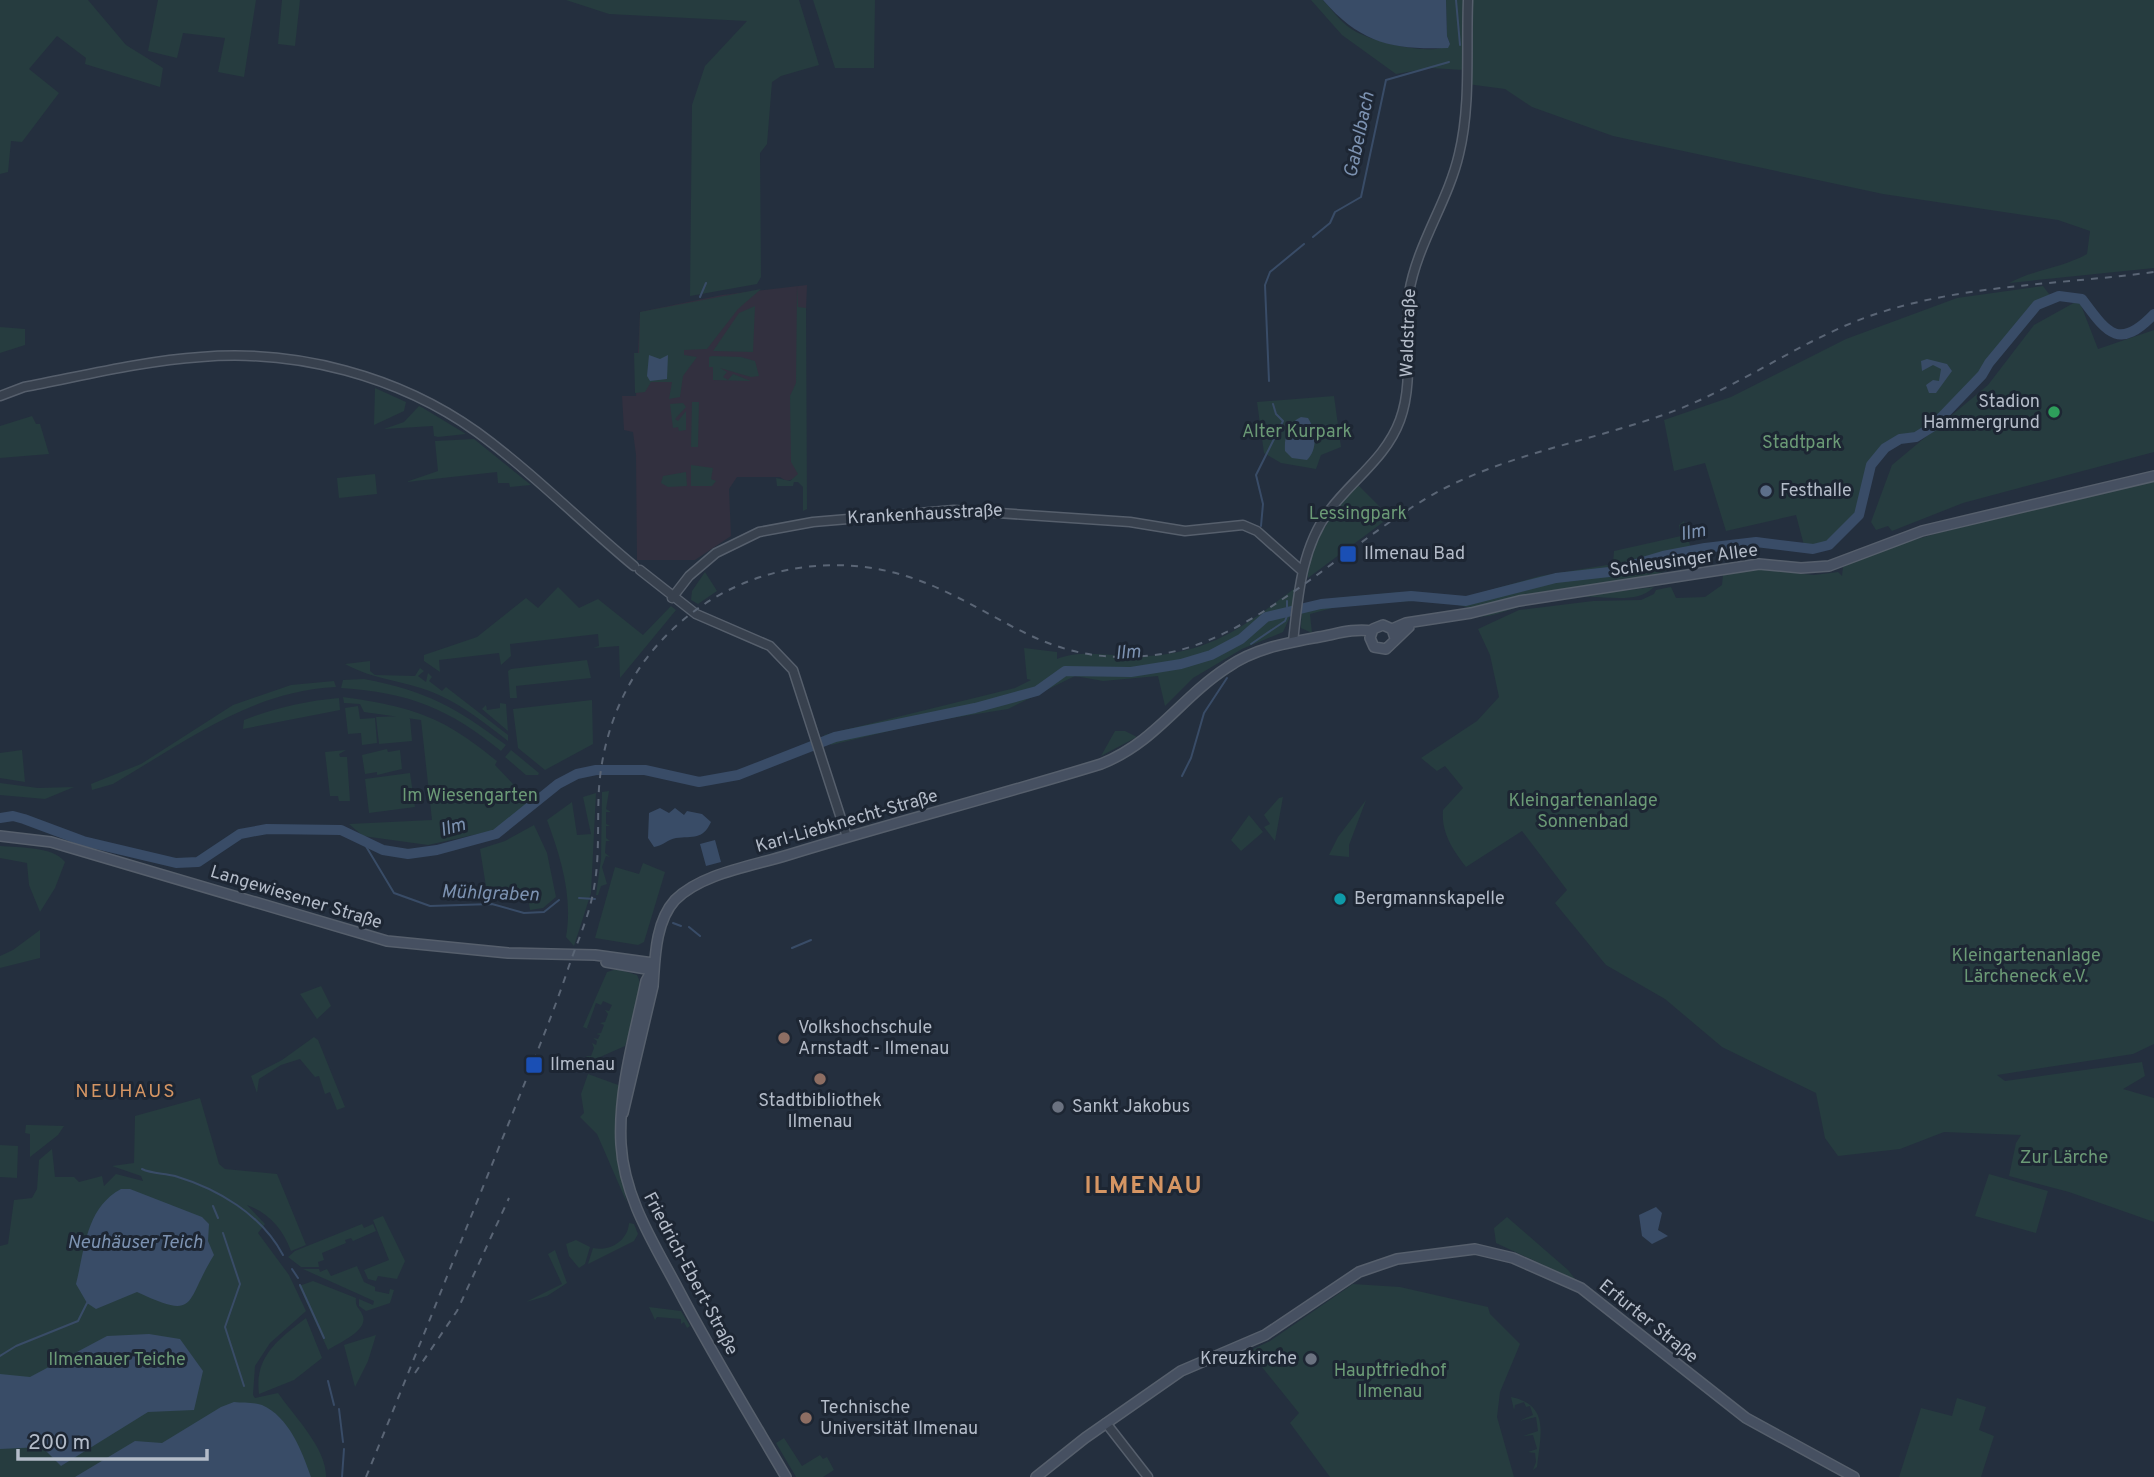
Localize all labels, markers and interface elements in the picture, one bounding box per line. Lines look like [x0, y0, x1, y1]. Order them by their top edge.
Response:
water label: Gabelbach [1339, 89, 1381, 180]
street label: Waldstraße [1396, 288, 1422, 378]
place label: Stadion Hammergrund [1923, 391, 2040, 435]
marker: Stadion Hammergrund [2046, 404, 2062, 420]
park label: Alter Kurpark [1242, 421, 1352, 444]
park label: Stadtpark [1762, 432, 1842, 455]
place label: Festhalle [1780, 480, 1852, 503]
marker: Festhalle [1758, 483, 1774, 499]
street label: Krankenhausstraße [847, 499, 1003, 531]
park label: Lessingpark [1309, 503, 1407, 526]
water label: Ilm [1678, 519, 1708, 547]
street label: Schleusinger Allee [1608, 539, 1760, 583]
place label: Ilmenau Bad [1364, 543, 1465, 566]
marker: Ilmenau Bad [1338, 544, 1358, 564]
water label: Ilm [1114, 640, 1142, 666]
park label: Im Wiesengarten [402, 785, 538, 808]
street label: Karl-Liebknecht-Straße [753, 785, 941, 859]
park label: Kleingartenanlage Sonnenbad [1508, 790, 1658, 834]
water label: Ilm [438, 813, 469, 843]
street label: Langewiesener Straße [207, 861, 385, 935]
water label: Mühlgraben [441, 880, 540, 908]
place label: Bergmannskapelle [1354, 888, 1505, 911]
marker: Bergmannskapelle [1332, 891, 1348, 907]
park label: Kleingartenanlage Lärcheneck e.V. [1951, 945, 2101, 989]
place label: Volkshochschule Arnstadt - Ilmenau [798, 1017, 949, 1061]
marker: Volkshochschule Arnstadt - Ilmenau [776, 1030, 792, 1046]
place label: Ilmenau [550, 1054, 615, 1077]
marker: Ilmenau [524, 1055, 544, 1075]
marker: Stadtbibliothek Ilmenau [812, 1071, 828, 1087]
district label: NEUHAUS [75, 1080, 177, 1104]
place label: Stadtbibliothek Ilmenau [758, 1090, 882, 1134]
place label: Sankt Jakobus [1072, 1096, 1190, 1119]
marker: Sankt Jakobus [1050, 1099, 1066, 1115]
park label: Zur Lärche [2020, 1147, 2108, 1170]
district label: ILMENAU [1084, 1172, 1204, 1202]
street label: Friedrich-Ebert-Straße [637, 1188, 743, 1360]
water label: Neuhäuser Teich [67, 1231, 203, 1255]
street label: Erfurter Straße [1594, 1275, 1702, 1369]
place label: Kreuzkirche [1200, 1348, 1297, 1371]
park label: Ilmenauer Teiche [48, 1349, 186, 1372]
marker: Kreuzkirche [1303, 1351, 1319, 1367]
park label: Hauptfriedhof Ilmenau [1334, 1360, 1446, 1404]
place label: Technische Universität Ilmenau [820, 1397, 978, 1441]
marker: Technische Universität Ilmenau [798, 1410, 814, 1426]
scale bar [18, 1418, 206, 1462]
text: 200 m [28, 1430, 90, 1457]

